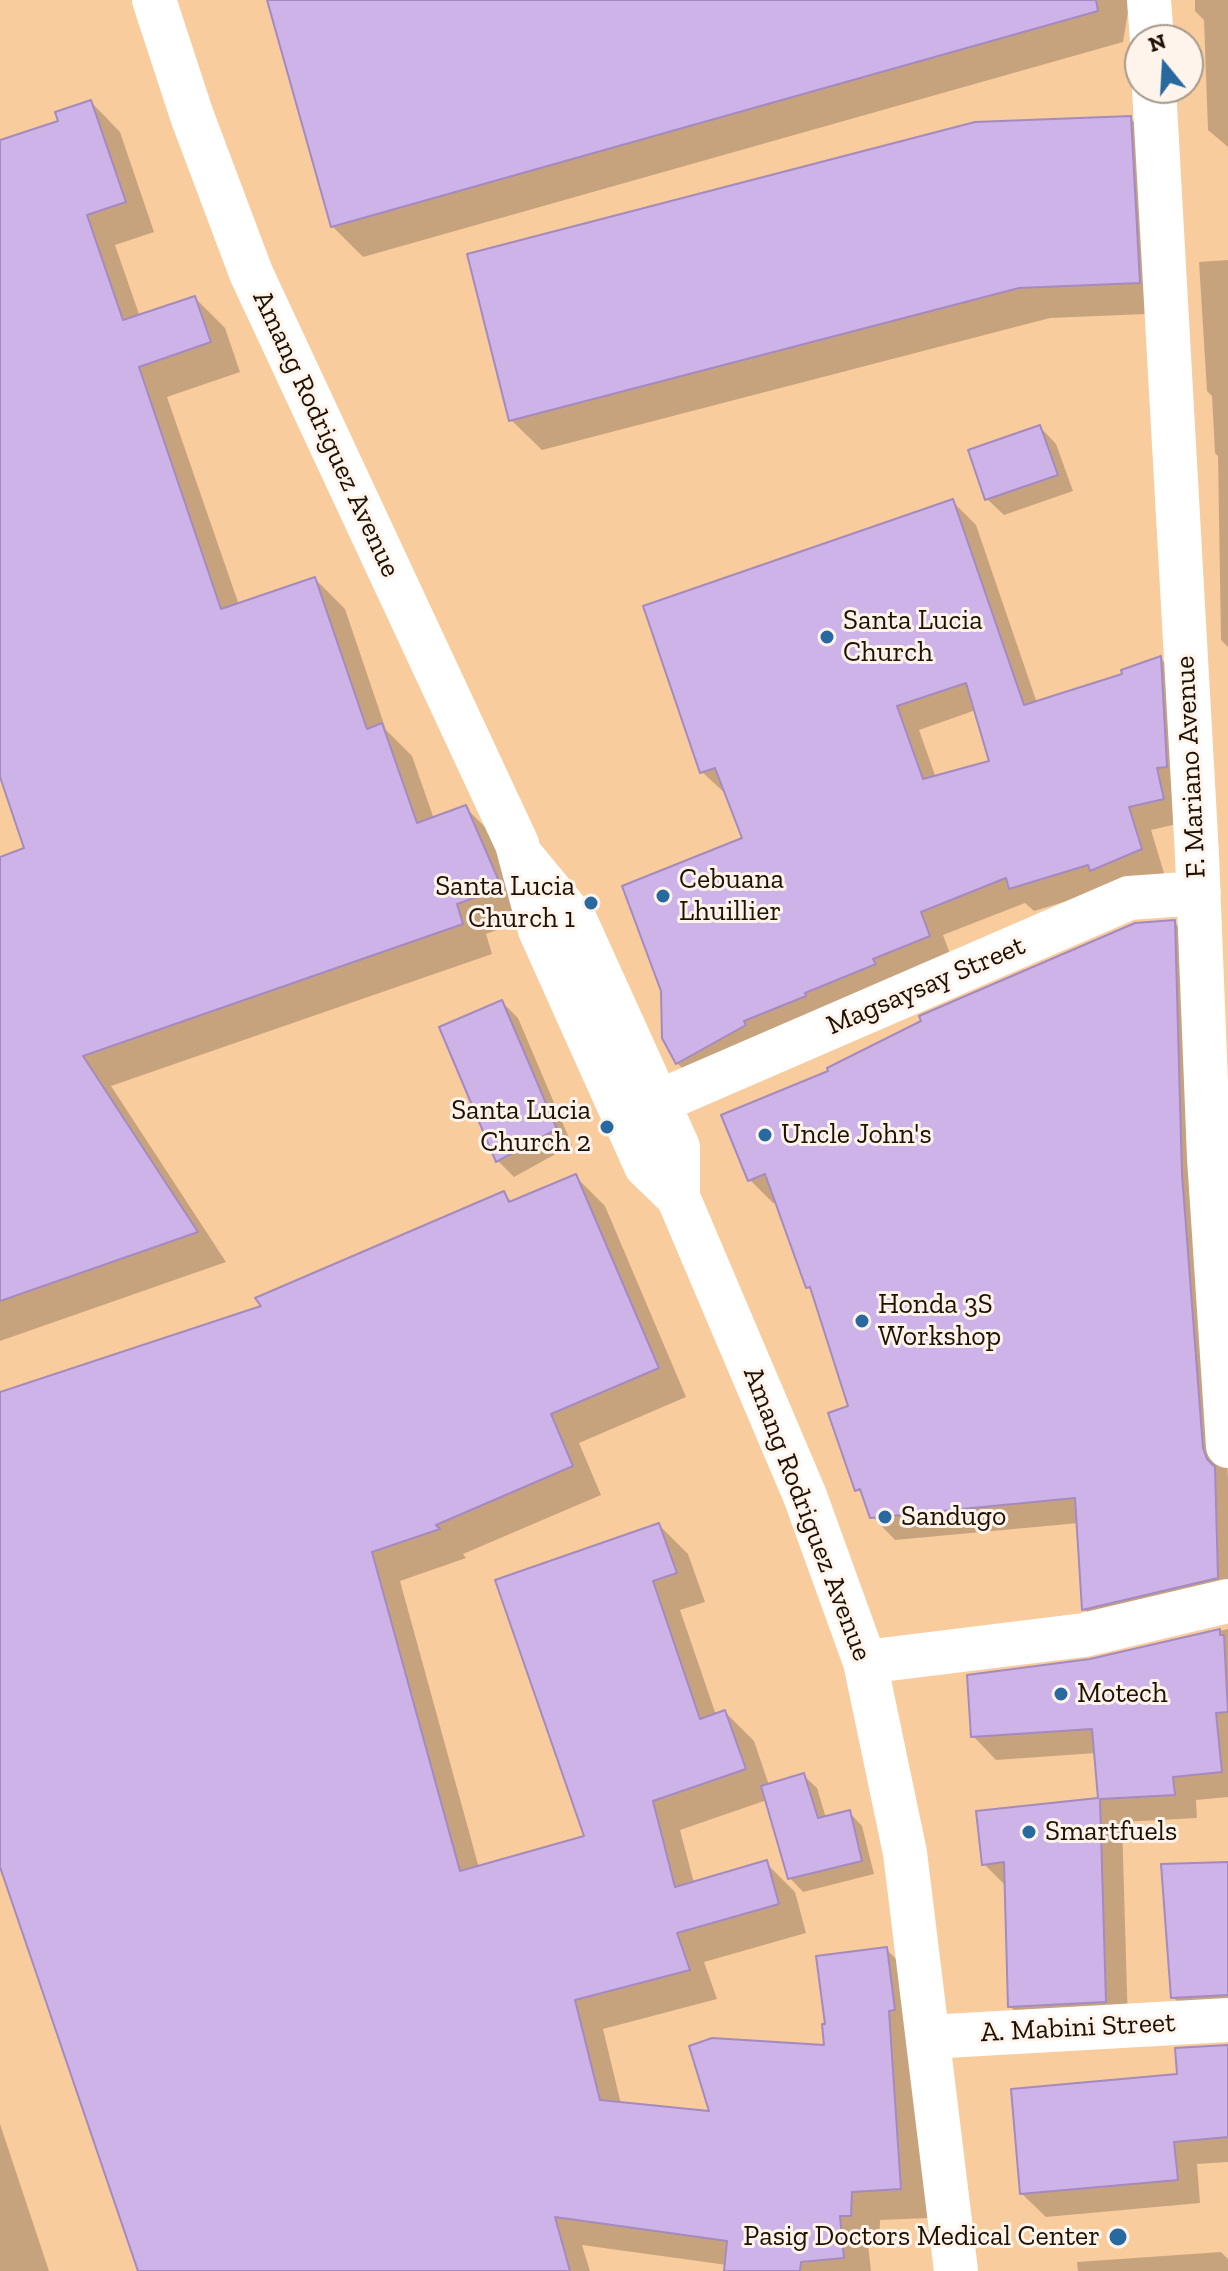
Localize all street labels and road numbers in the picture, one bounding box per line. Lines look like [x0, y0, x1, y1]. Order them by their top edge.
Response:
street label: Amang Rodriguez Avenue [245, 285, 407, 583]
street label: F. Mariano Avenue [1168, 655, 1214, 879]
street label: Magsaysay Street [822, 929, 1030, 1043]
street label: Amang Rodriguez Avenue [735, 1362, 879, 1666]
street label: A. Mabini Street [980, 2006, 1176, 2050]

